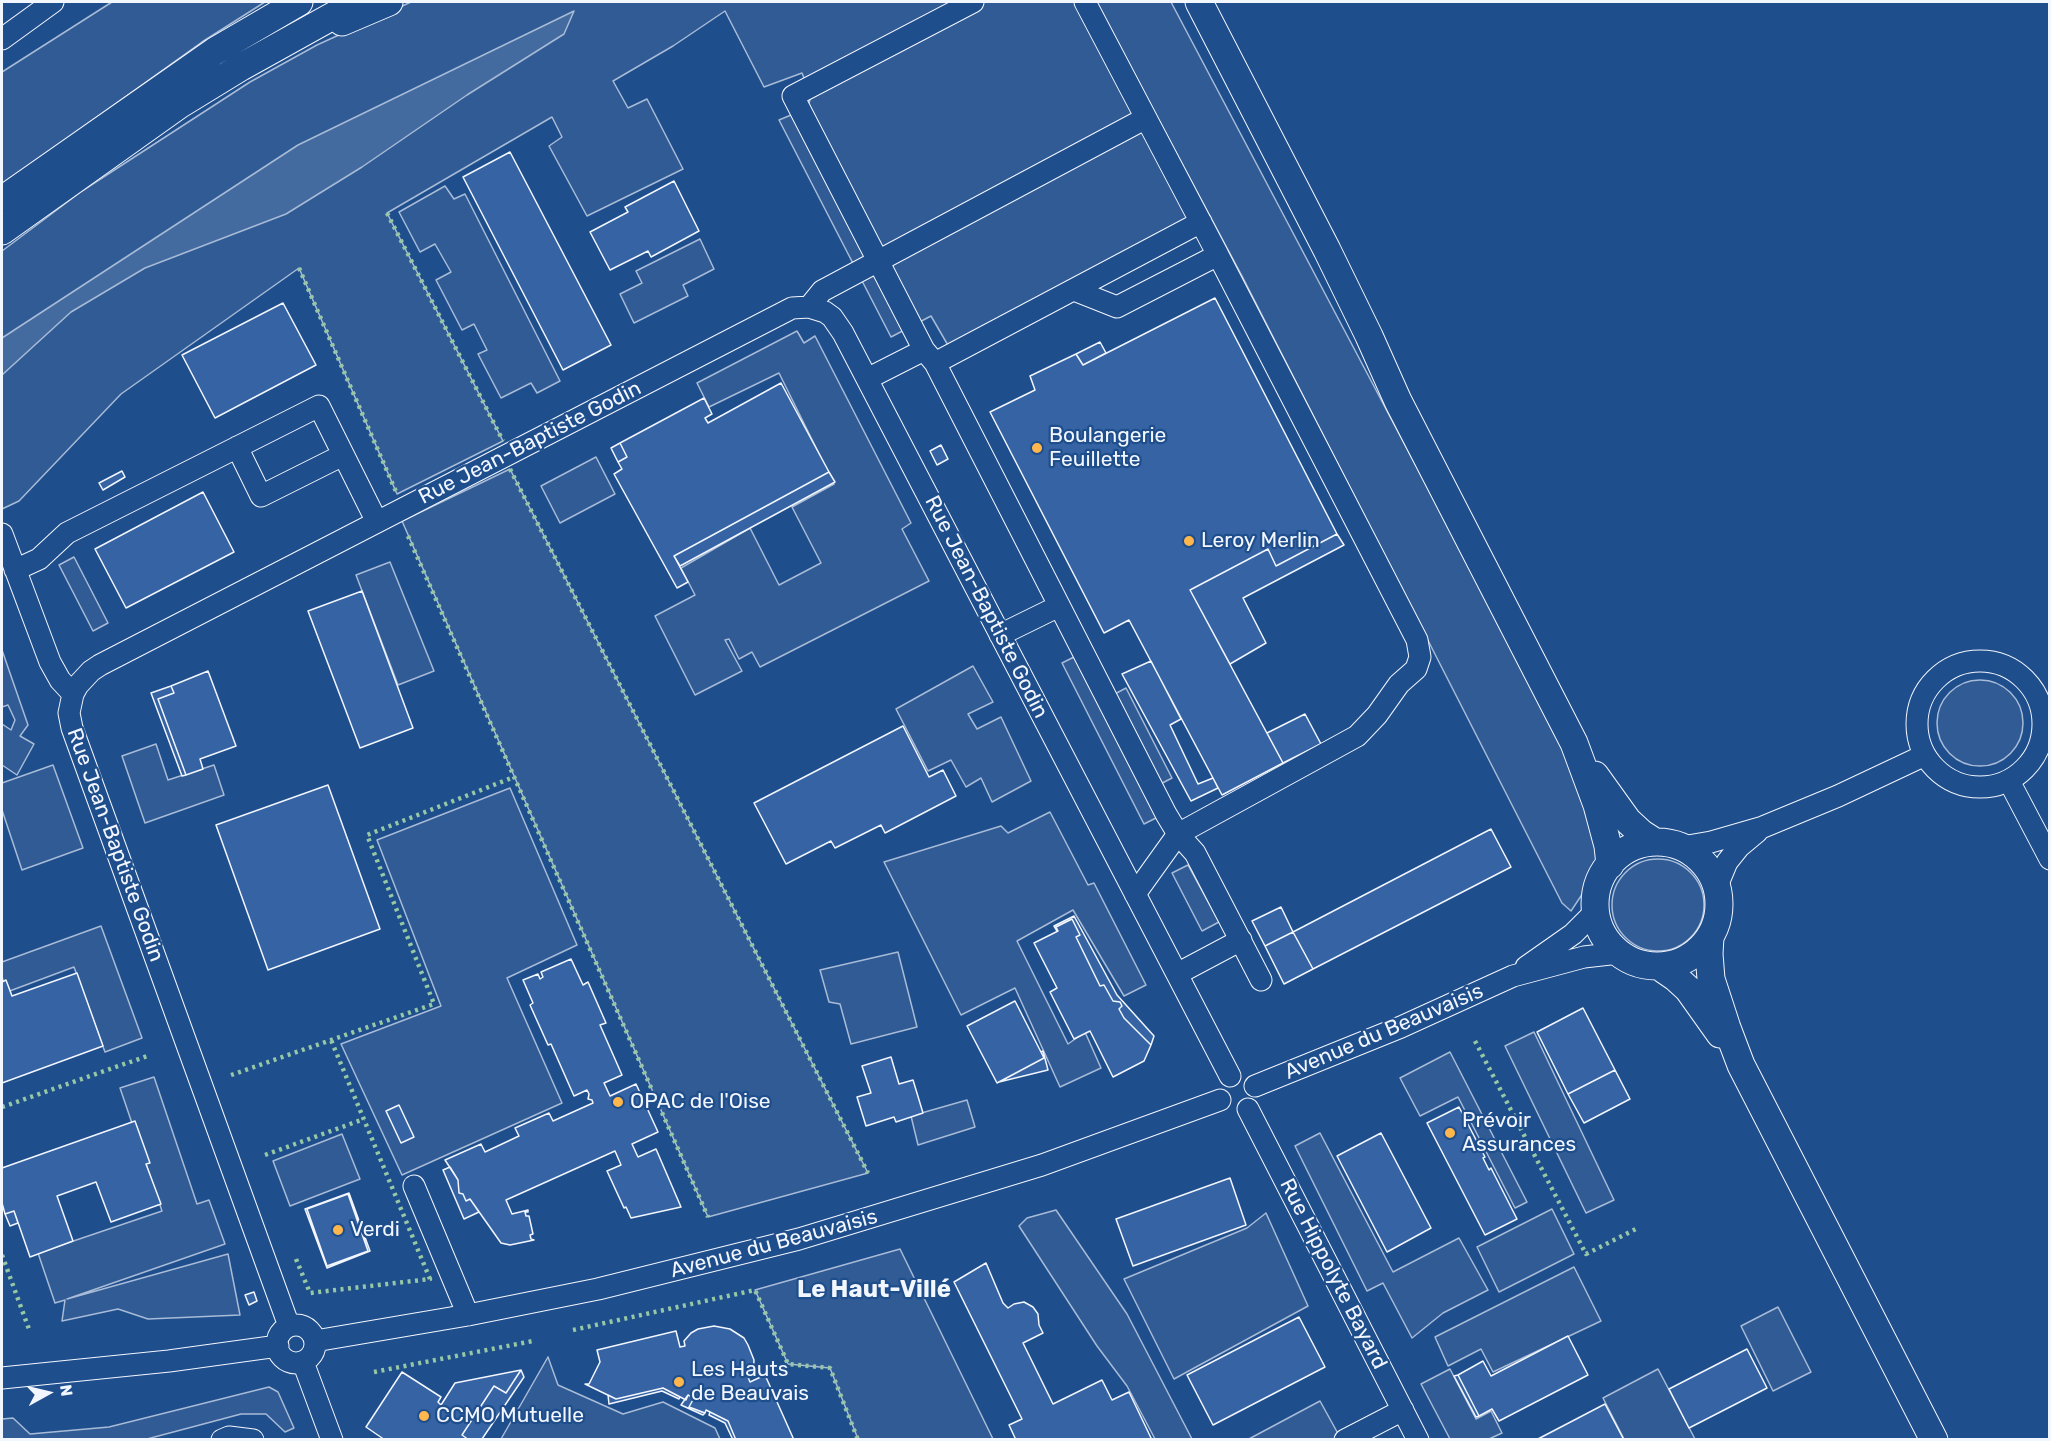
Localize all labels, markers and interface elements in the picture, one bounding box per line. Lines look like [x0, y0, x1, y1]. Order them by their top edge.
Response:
street label: Rue Jean-Baptiste Godin [414, 376, 646, 510]
place label: Boulangerie Feuillette [1049, 423, 1166, 473]
marker: Boulangerie Feuillette [1030, 441, 1044, 455]
street label: Rue Jean-Baptiste Godin [919, 491, 1053, 723]
place label: Leroy Merlin [1201, 528, 1320, 554]
marker: Leroy Merlin [1182, 534, 1196, 548]
street label: Rue Jean-Baptiste Godin [61, 725, 169, 965]
street label: Avenue du Beauvaisis [1281, 979, 1487, 1085]
place label: OPAC de l'Oise [630, 1089, 771, 1115]
marker: OPAC de l'Oise [611, 1095, 625, 1109]
place label: Prévoir Assurances [1462, 1108, 1576, 1158]
marker: Prévoir Assurances [1443, 1126, 1457, 1140]
street label: Rue Hippolyte Bayard [1274, 1174, 1392, 1374]
street label: Avenue du Beauvaisis [668, 1204, 880, 1284]
place label: Verdi [350, 1217, 400, 1243]
marker: Verdi [331, 1223, 345, 1237]
district label: Le Haut-Villé [797, 1276, 951, 1304]
place label: Les Hauts de Beauvais [691, 1357, 809, 1407]
north arrow [18, 1363, 78, 1423]
marker: Les Hauts de Beauvais [672, 1375, 686, 1389]
text: N [56, 1383, 77, 1397]
place label: CCMO Mutuelle [436, 1403, 584, 1429]
marker: CCMO Mutuelle [417, 1409, 431, 1423]

